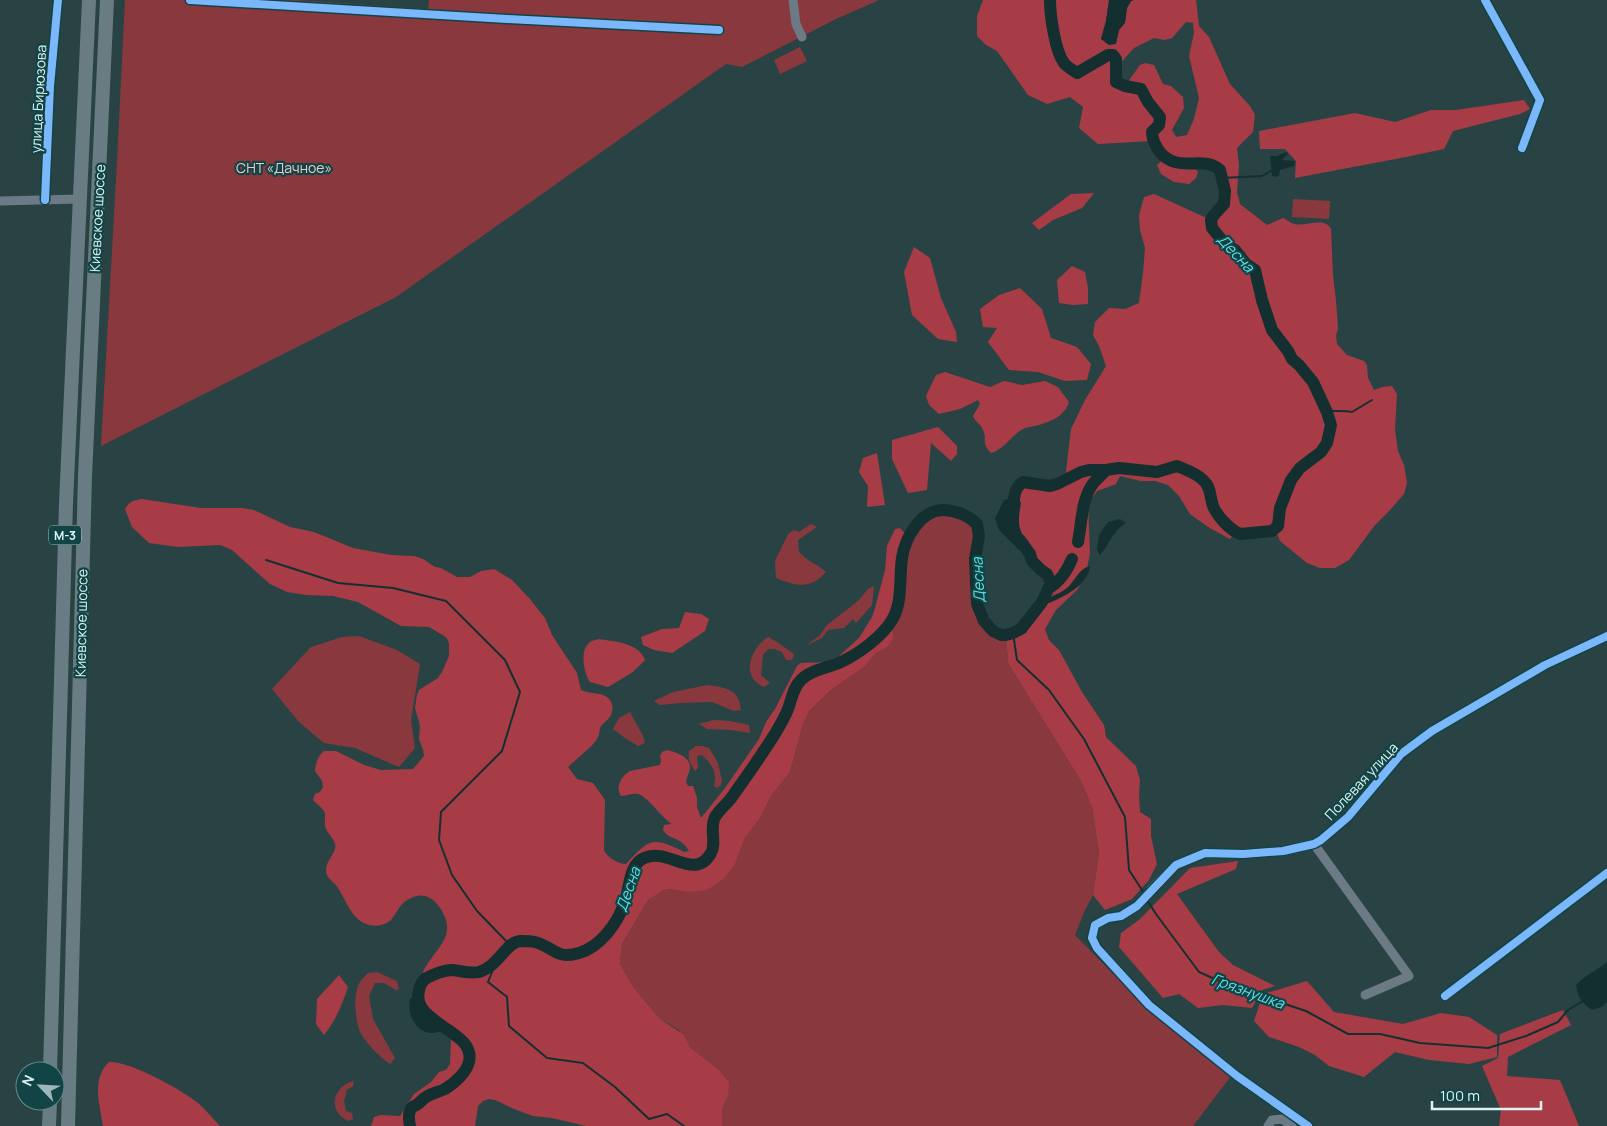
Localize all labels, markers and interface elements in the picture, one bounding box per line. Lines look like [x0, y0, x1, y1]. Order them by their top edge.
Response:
street label: улица Бирюзова [26, 44, 50, 154]
park label: СНТ «Дачное» [236, 158, 332, 177]
street label: Киевское шоссе [85, 163, 109, 273]
water label: Десна [1213, 229, 1260, 277]
road number: М-3 [49, 526, 81, 544]
water label: Десна [966, 556, 990, 603]
street label: Киевское шоссе [71, 569, 91, 677]
street label: Полевая улица [1320, 738, 1402, 824]
water label: Десна [610, 863, 646, 914]
water label: Грязнушка [1209, 968, 1288, 1014]
north arrow [15, 1061, 65, 1111]
text: N [17, 1072, 39, 1089]
scale bar [1432, 1078, 1541, 1110]
text: 100 m [1440, 1085, 1480, 1106]

